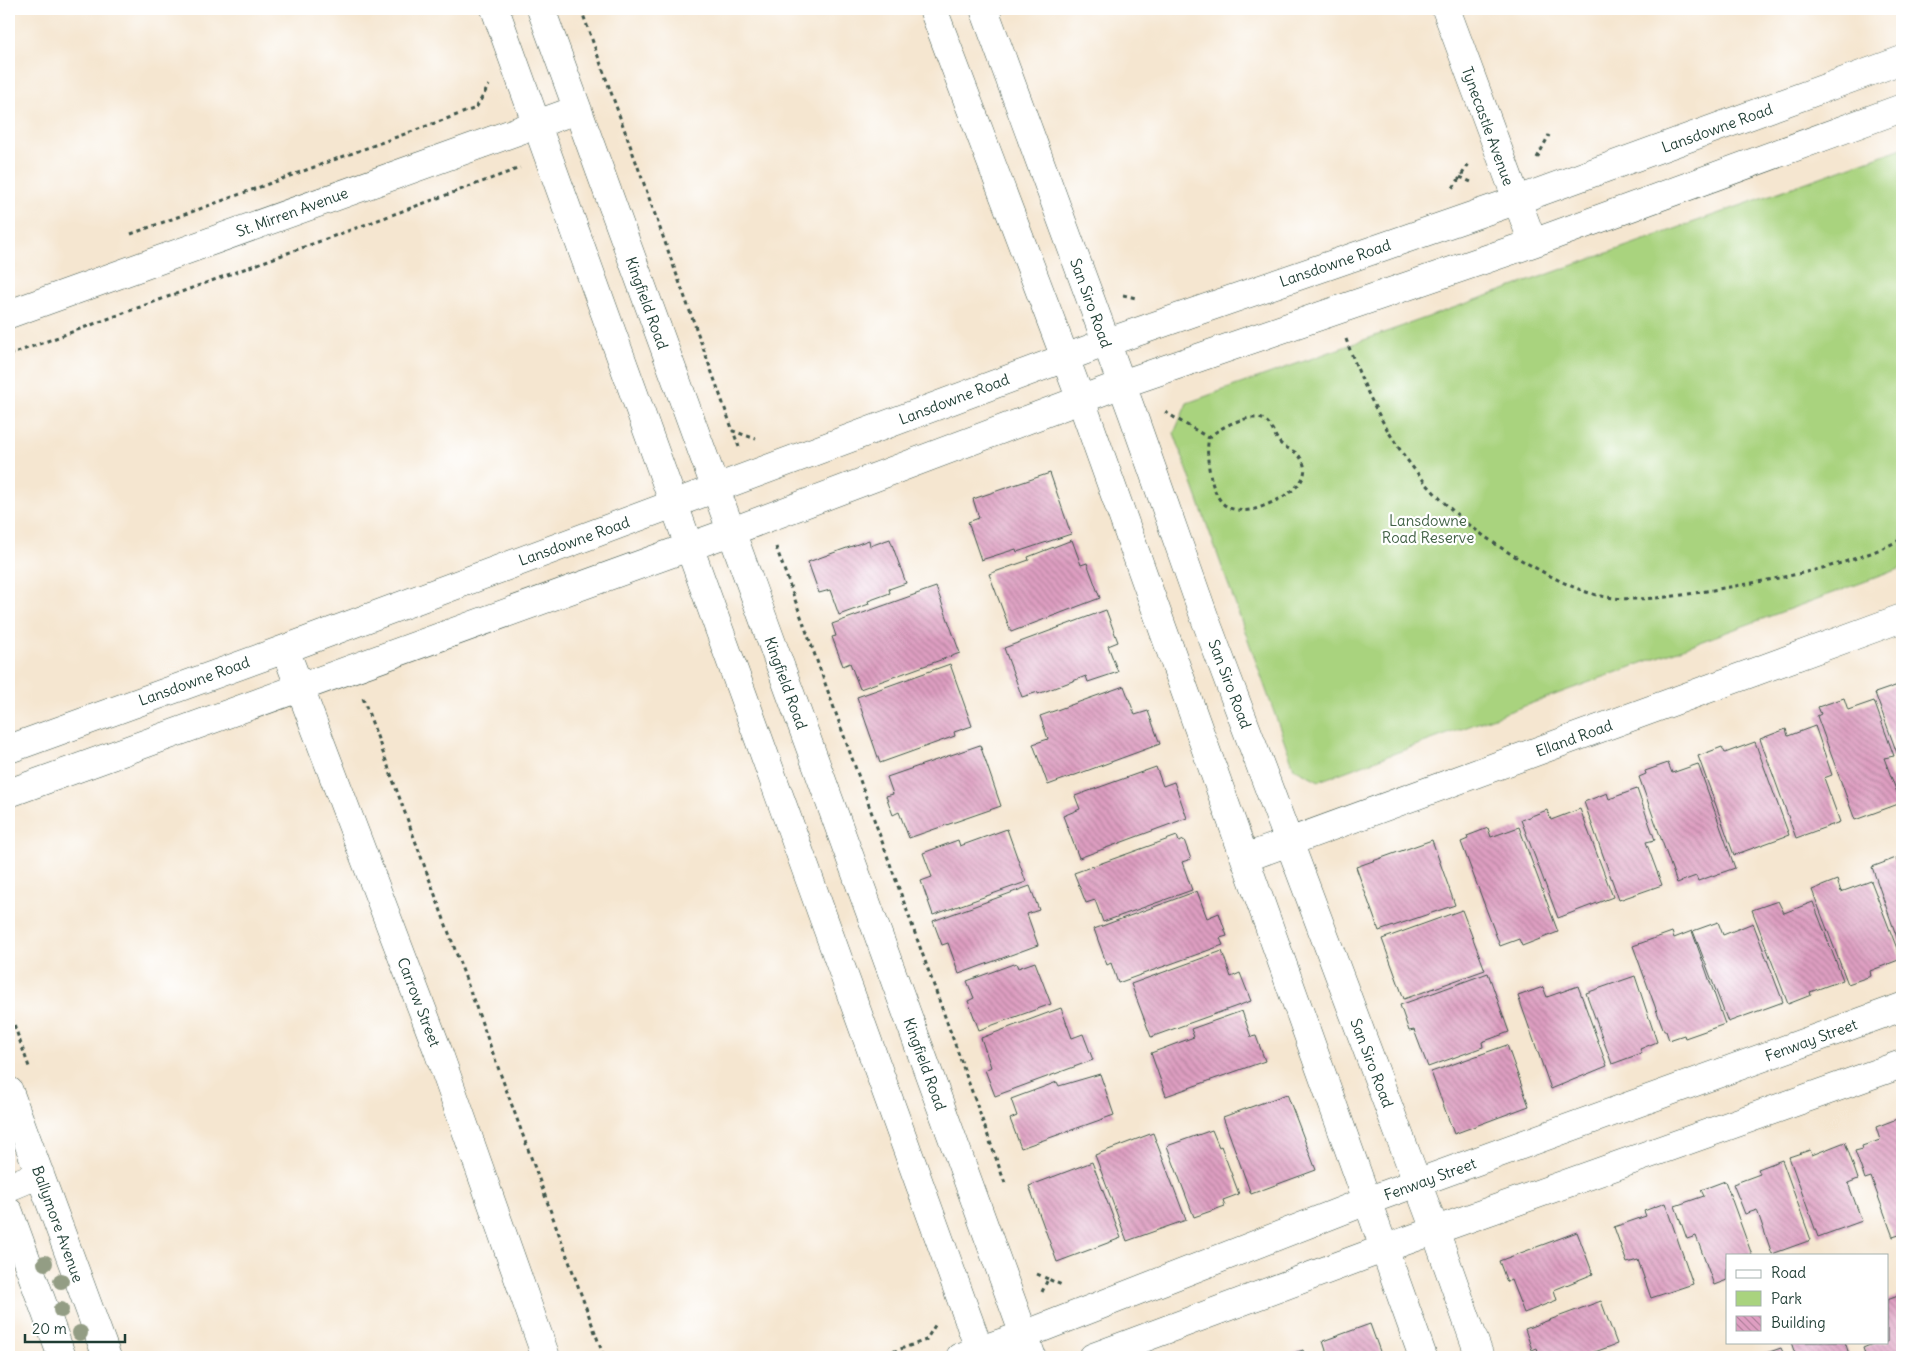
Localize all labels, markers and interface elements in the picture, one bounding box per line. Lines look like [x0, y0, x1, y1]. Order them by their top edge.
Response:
street label: Tynecastle Avenue [1458, 64, 1518, 188]
street label: Lansdowne Road [1659, 99, 1775, 157]
street label: St. Mirren Avenue [233, 183, 351, 241]
street label: Lansdowne Road [1277, 235, 1393, 291]
street label: Kingfield Road [621, 254, 673, 352]
street label: San Siro Road [1066, 256, 1116, 351]
street label: Lansdowne Road [896, 369, 1012, 429]
park label: Lansdowne Road Reserve [1382, 511, 1474, 547]
street label: Lansdowne Road [516, 512, 632, 570]
street label: Kingfield Road [760, 634, 812, 732]
street label: San Siro Road [1204, 637, 1256, 731]
street label: Lansdowne Road [136, 652, 252, 710]
street label: Elland Road [1533, 715, 1615, 761]
street label: Carrow Street [393, 955, 445, 1049]
street label: Kingfield Road [899, 1015, 951, 1113]
street label: Fenway Street [1762, 1015, 1860, 1065]
street label: San Siro Road [1346, 1016, 1398, 1110]
street label: Fenway Street [1381, 1154, 1479, 1204]
street label: Ballymore Avenue [28, 1163, 88, 1285]
legend [1726, 1254, 1888, 1344]
text: Road [1771, 1263, 1806, 1282]
text: Park [1771, 1289, 1802, 1308]
scale bar [25, 1311, 125, 1343]
text: Building [1771, 1313, 1826, 1332]
text: 20 m [32, 1319, 67, 1338]

